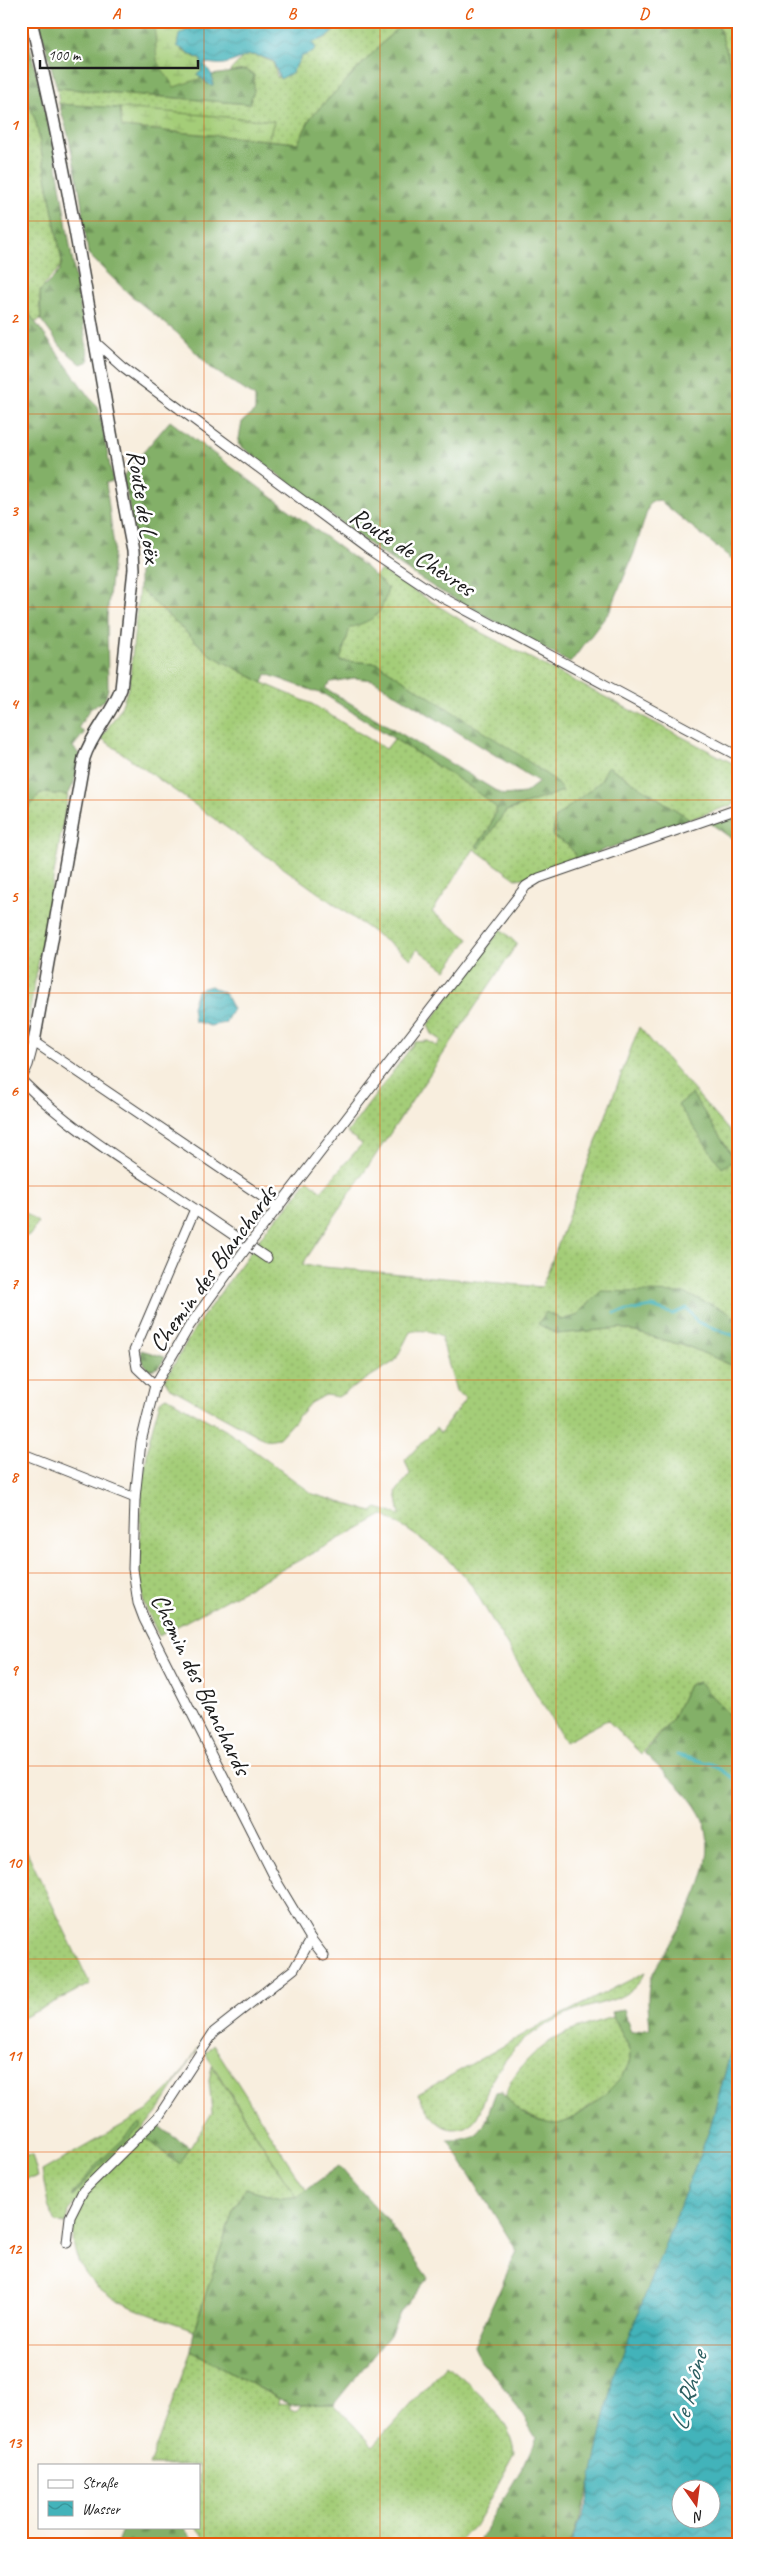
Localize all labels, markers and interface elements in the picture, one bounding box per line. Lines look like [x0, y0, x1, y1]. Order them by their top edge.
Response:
text: A [112, 4, 122, 24]
text: B [288, 4, 298, 24]
text: C [464, 4, 474, 24]
text: D [639, 4, 650, 24]
scale bar [40, 38, 198, 70]
text: 100 m [48, 46, 82, 65]
text: 1 [10, 115, 19, 135]
text: 2 [10, 308, 19, 328]
street label: Route de Loëx [119, 447, 169, 567]
street label: Route de Chèvres [344, 500, 483, 606]
text: 3 [10, 501, 19, 521]
text: 4 [10, 694, 19, 714]
text: 5 [11, 887, 20, 907]
text: 6 [10, 1081, 19, 1101]
street label: Chemin des Blanchards [142, 1177, 285, 1358]
text: 7 [10, 1274, 19, 1294]
text: 8 [10, 1467, 19, 1487]
street label: Chemin des Blanchards [143, 1588, 260, 1783]
text: 9 [10, 1660, 19, 1680]
text: 10 [7, 1853, 23, 1873]
text: 11 [7, 2046, 23, 2066]
text: 12 [7, 2239, 23, 2259]
water label: Le Rhône [662, 2344, 716, 2434]
text: 13 [7, 2433, 23, 2453]
legend [38, 2464, 200, 2528]
text: Straße [82, 2474, 118, 2493]
north arrow [672, 2478, 722, 2528]
text: Wasser [82, 2500, 121, 2519]
text: N [691, 2507, 705, 2526]

